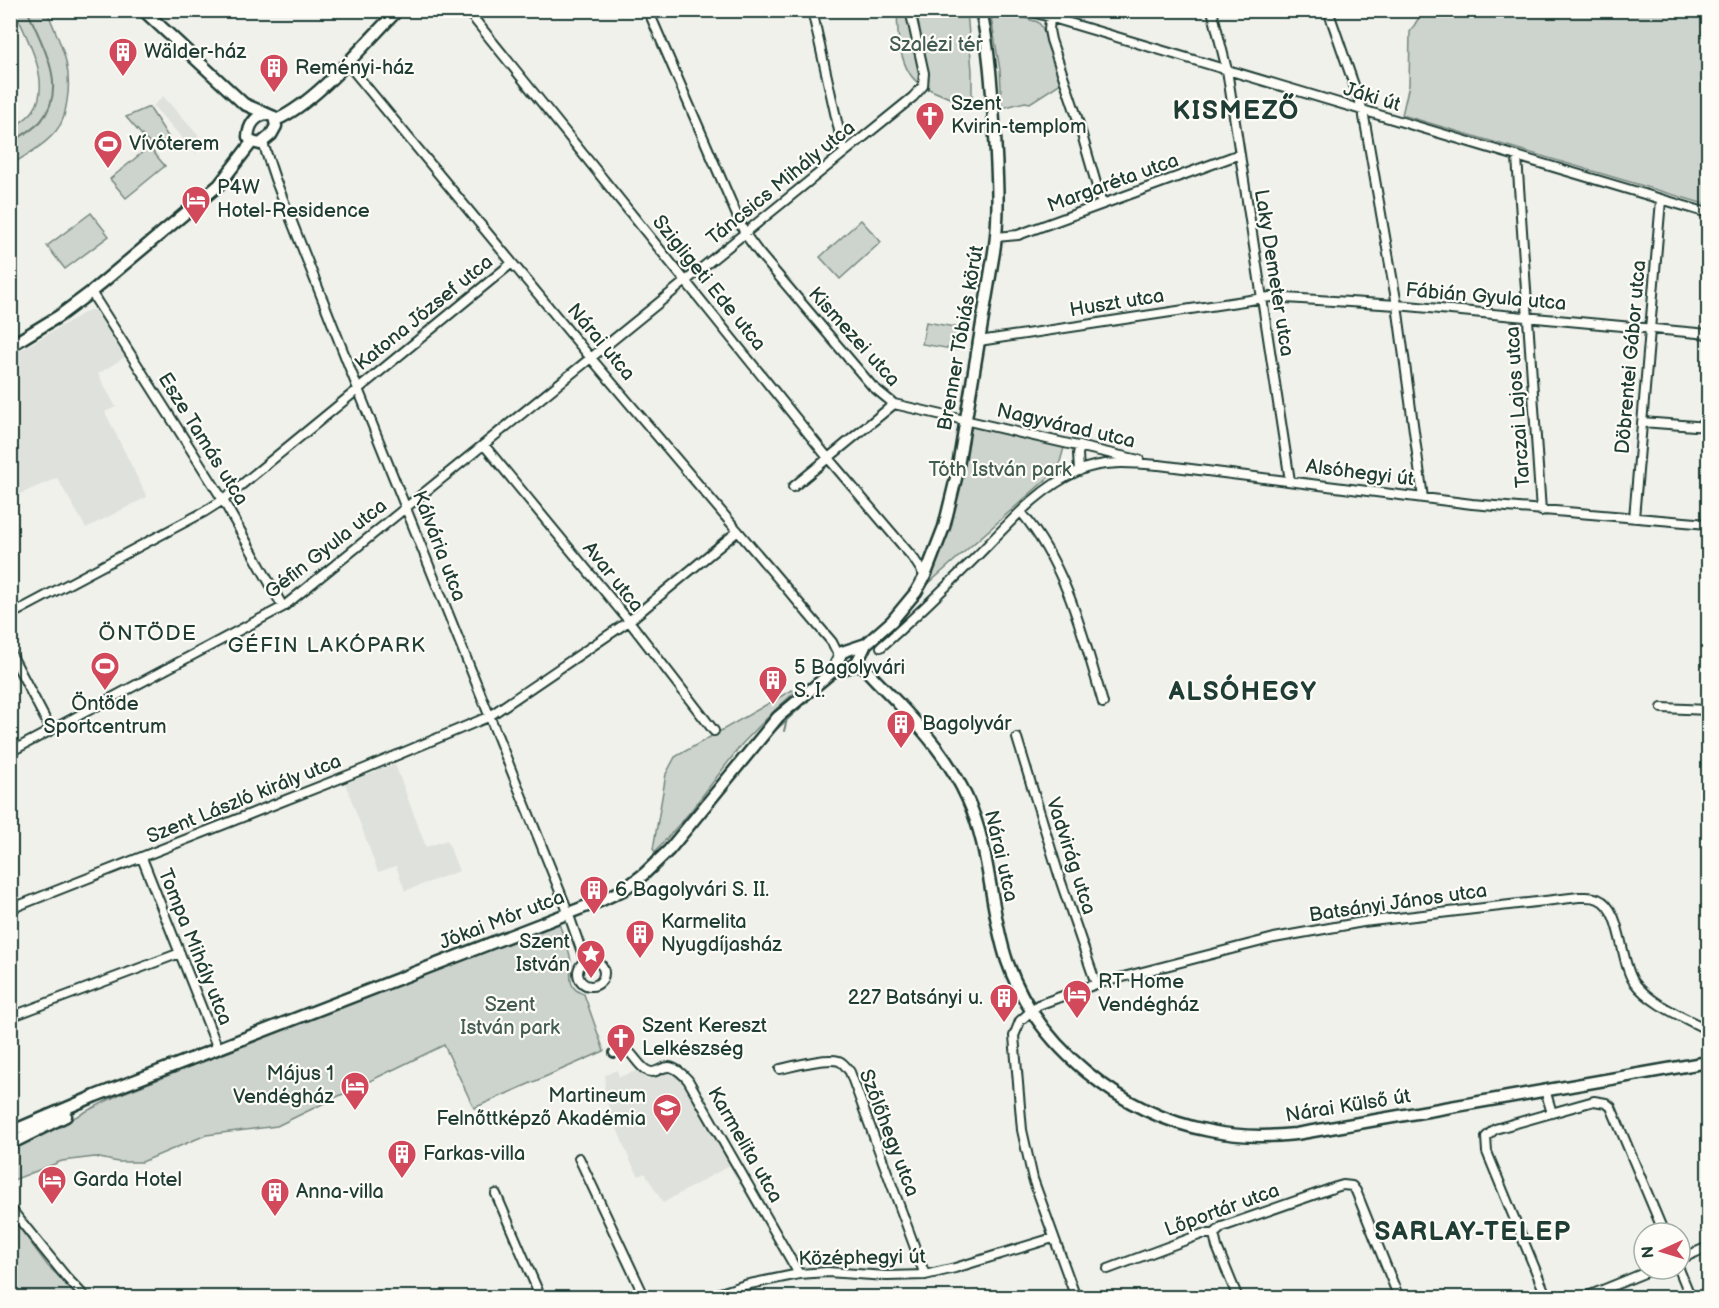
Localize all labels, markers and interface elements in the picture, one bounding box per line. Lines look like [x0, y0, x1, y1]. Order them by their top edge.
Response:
park label: Szalézi tér [889, 33, 984, 57]
building icon: Wälder-ház [107, 36, 139, 78]
place label: Wälder-ház [144, 40, 246, 64]
building icon: Reményi-ház [258, 52, 290, 94]
place label: Reményi-ház [295, 56, 414, 80]
street label: Jáki út [1341, 77, 1403, 117]
place label: Szent Kvirin-templom [951, 92, 1086, 139]
district label: KISMEZŐ [1172, 92, 1300, 127]
church icon: Szent Kvirin-templom [914, 100, 946, 142]
street label: Táncsics Mihály utca [702, 116, 860, 250]
sports icon: Vívóterem [92, 128, 124, 170]
place label: Vívóterem [129, 132, 219, 156]
street label: Margaréta utca [1044, 148, 1182, 218]
place label: P4W Hotel-Residence [217, 176, 370, 223]
hotel icon: P4W Hotel-Residence [180, 184, 212, 226]
street label: Laky Demeter utca [1249, 188, 1299, 358]
street label: Szigligeti Ede utca [647, 210, 771, 356]
street label: Brenner Tóbiás körút [933, 243, 989, 433]
street label: Katona József utca [350, 250, 498, 376]
street label: Döbrentei Gábor utca [1611, 259, 1651, 455]
street label: Fábián Gyula utca [1405, 278, 1567, 316]
street label: Kismezei utca [803, 282, 905, 392]
street label: Huszt utca [1068, 284, 1166, 322]
street label: Nárai utca [562, 299, 640, 385]
street label: Tarczai Lajos utca [1500, 326, 1536, 488]
street label: Esze Tamás utca [153, 368, 253, 510]
street label: Nagyvárad utca [994, 398, 1138, 454]
street label: Alsóhegyi út [1305, 454, 1415, 492]
park label: Tóth István park [928, 458, 1072, 482]
street label: Kálvária utca [407, 487, 471, 605]
street label: Géfin Gyula utca [260, 494, 392, 604]
street label: Avar utca [577, 537, 649, 617]
district label: ÖNTÖDE [99, 621, 197, 646]
district label: GÉFIN LAKÓPARK [228, 633, 426, 658]
sports icon: Öntöde Sportcentrum [89, 650, 121, 692]
place label: 5 Bagolyvári S. I. [794, 656, 905, 703]
building icon: 5 Bagolyvári S. I. [757, 664, 789, 706]
district label: ALSÓHEGY [1168, 674, 1317, 708]
place label: Öntöde Sportcentrum [44, 691, 166, 739]
building icon: Bagolyvár [885, 708, 917, 750]
place label: Bagolyvár [922, 712, 1012, 736]
street label: Szent László király utca [143, 749, 345, 849]
street label: Vadvirág utca [1041, 794, 1101, 918]
street label: Nárai utca [979, 808, 1023, 904]
street label: Tompa Mihály utca [153, 865, 237, 1029]
building icon: 6 Bagolyvári S. II. [578, 874, 610, 916]
place label: 6 Bagolyvári S. II. [615, 878, 769, 902]
street label: Batsányi János utca [1307, 879, 1489, 927]
street label: Jókai Mór utca [436, 885, 568, 955]
place label: Karmelita Nyugdíjasház [661, 910, 782, 957]
building icon: Karmelita Nyugdíjasház [624, 918, 656, 960]
place label: Szent István [516, 930, 570, 977]
place icon: Szent István [575, 938, 607, 980]
place label: RT Home Vendégház [1098, 970, 1199, 1017]
hotel icon: RT Home Vendégház [1061, 978, 1093, 1020]
building icon: 227 Batsányi u. [988, 982, 1020, 1024]
place label: 227 Batsányi u. [848, 986, 983, 1010]
park label: Szent István park [460, 993, 560, 1040]
place label: Szent Kereszt Lelkészség [642, 1014, 767, 1061]
church icon: Szent Kereszt Lelkészség [605, 1022, 637, 1064]
place label: Május 1 Vendégház [233, 1062, 334, 1109]
street label: Szőlőhegy utca [854, 1066, 924, 1200]
hotel icon: Május 1 Vendégház [339, 1070, 371, 1112]
street label: Karmelita utca [702, 1083, 788, 1207]
place label: Martineum Felnőttképző Akadémia [436, 1084, 646, 1131]
street label: Nárai Külső út [1284, 1084, 1412, 1128]
school or university icon: Martineum Felnőttképző Akadémia [651, 1092, 683, 1134]
building icon: Farkas-villa [386, 1138, 418, 1180]
place label: Farkas-villa [423, 1142, 525, 1166]
hotel icon: Garda Hotel [36, 1164, 68, 1206]
place label: Garda Hotel [73, 1168, 182, 1192]
building icon: Anna-villa [259, 1176, 291, 1218]
street label: Lőportár utca [1161, 1178, 1283, 1242]
place label: Anna-villa [296, 1180, 384, 1204]
district label: SARLAY-TELEP [1375, 1217, 1571, 1248]
north arrow [1632, 1221, 1692, 1281]
street label: Középhegyi út [798, 1245, 926, 1271]
text: N [1639, 1245, 1658, 1259]

